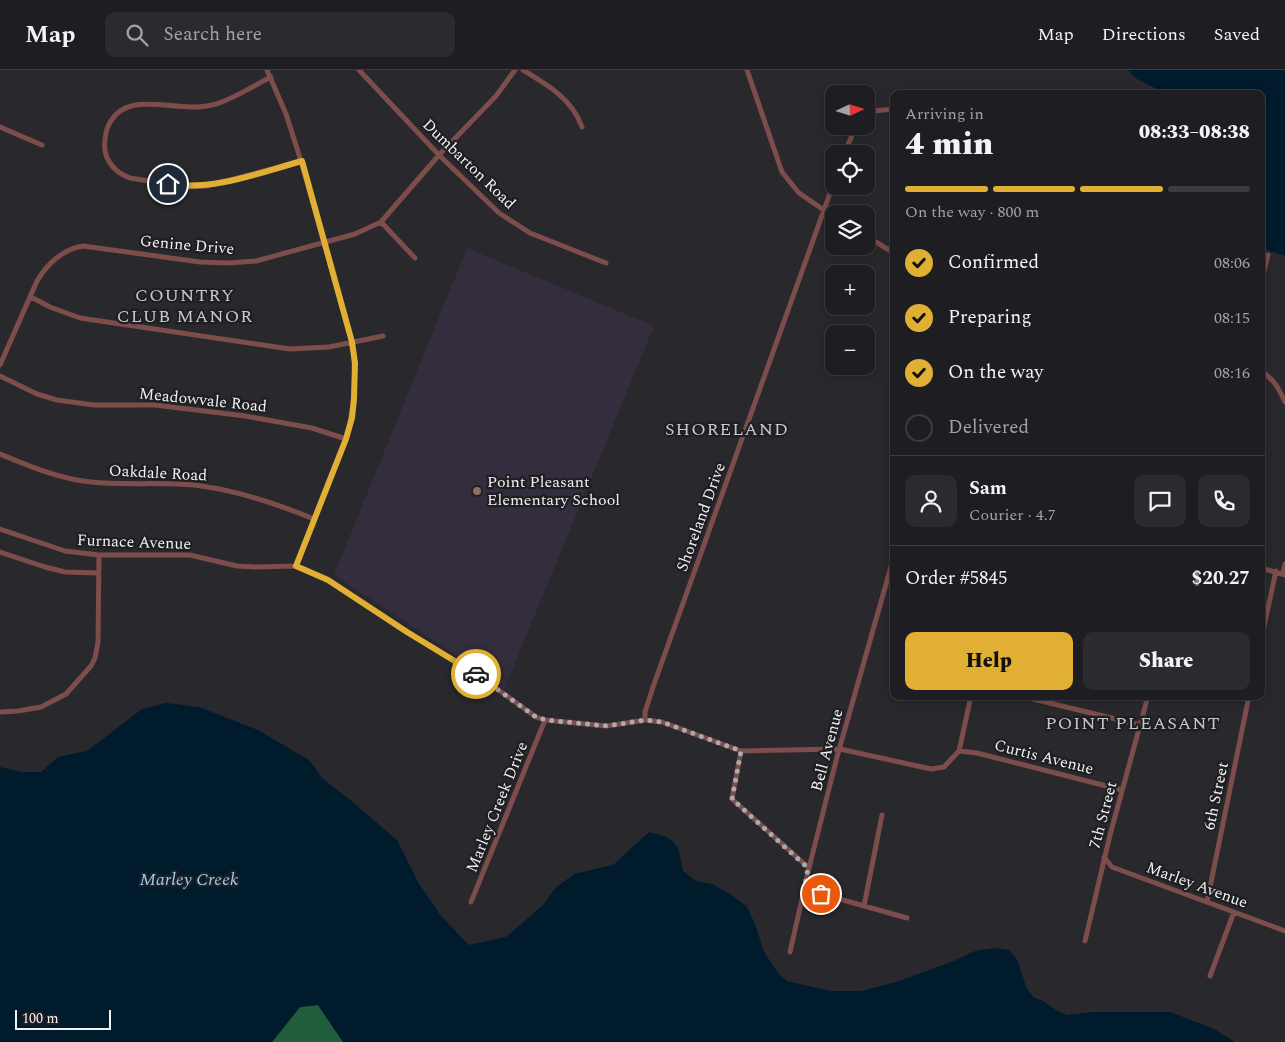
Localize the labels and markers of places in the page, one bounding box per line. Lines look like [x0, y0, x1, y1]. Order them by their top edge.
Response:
pin [147, 163, 189, 205]
place label: Point Pleasant Elementary School [487, 470, 620, 512]
marker: Point Pleasant Elementary School [471, 485, 483, 497]
pin [800, 873, 842, 915]

